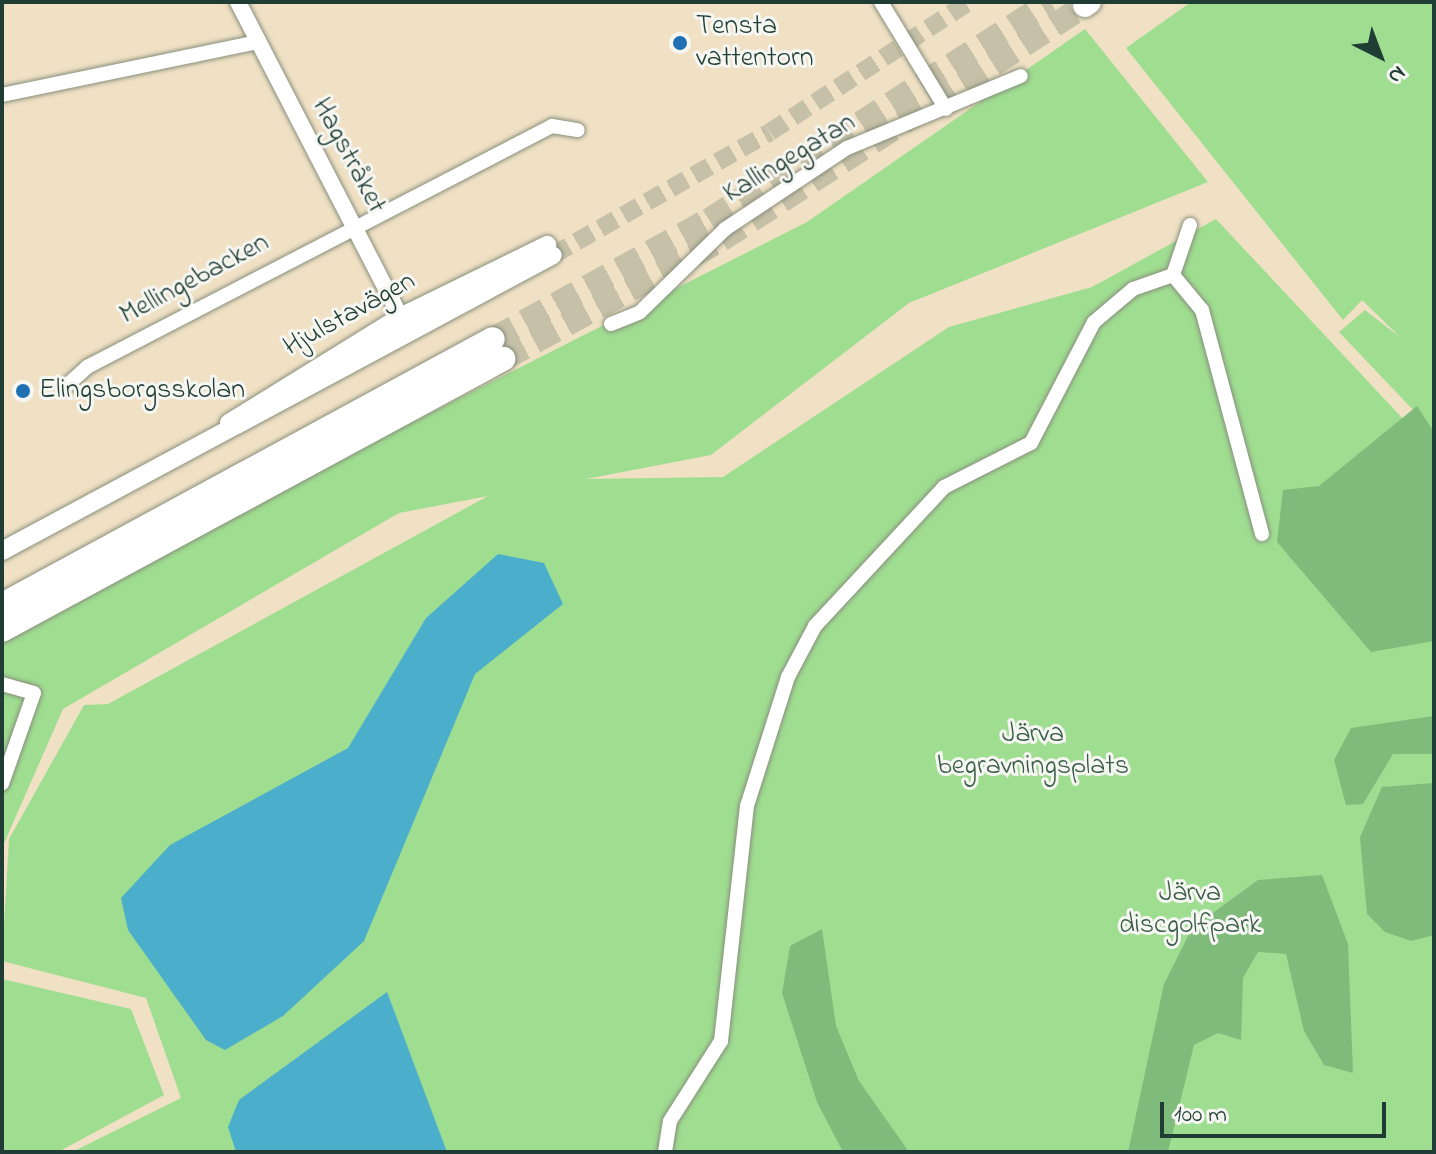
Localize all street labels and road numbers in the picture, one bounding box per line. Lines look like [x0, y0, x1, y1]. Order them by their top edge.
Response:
street label: Hagstråket [304, 93, 392, 219]
street label: Kallingegatan [718, 106, 862, 212]
street label: Mellingebacken [115, 227, 275, 333]
street label: Hjulstavägen [278, 265, 422, 365]

